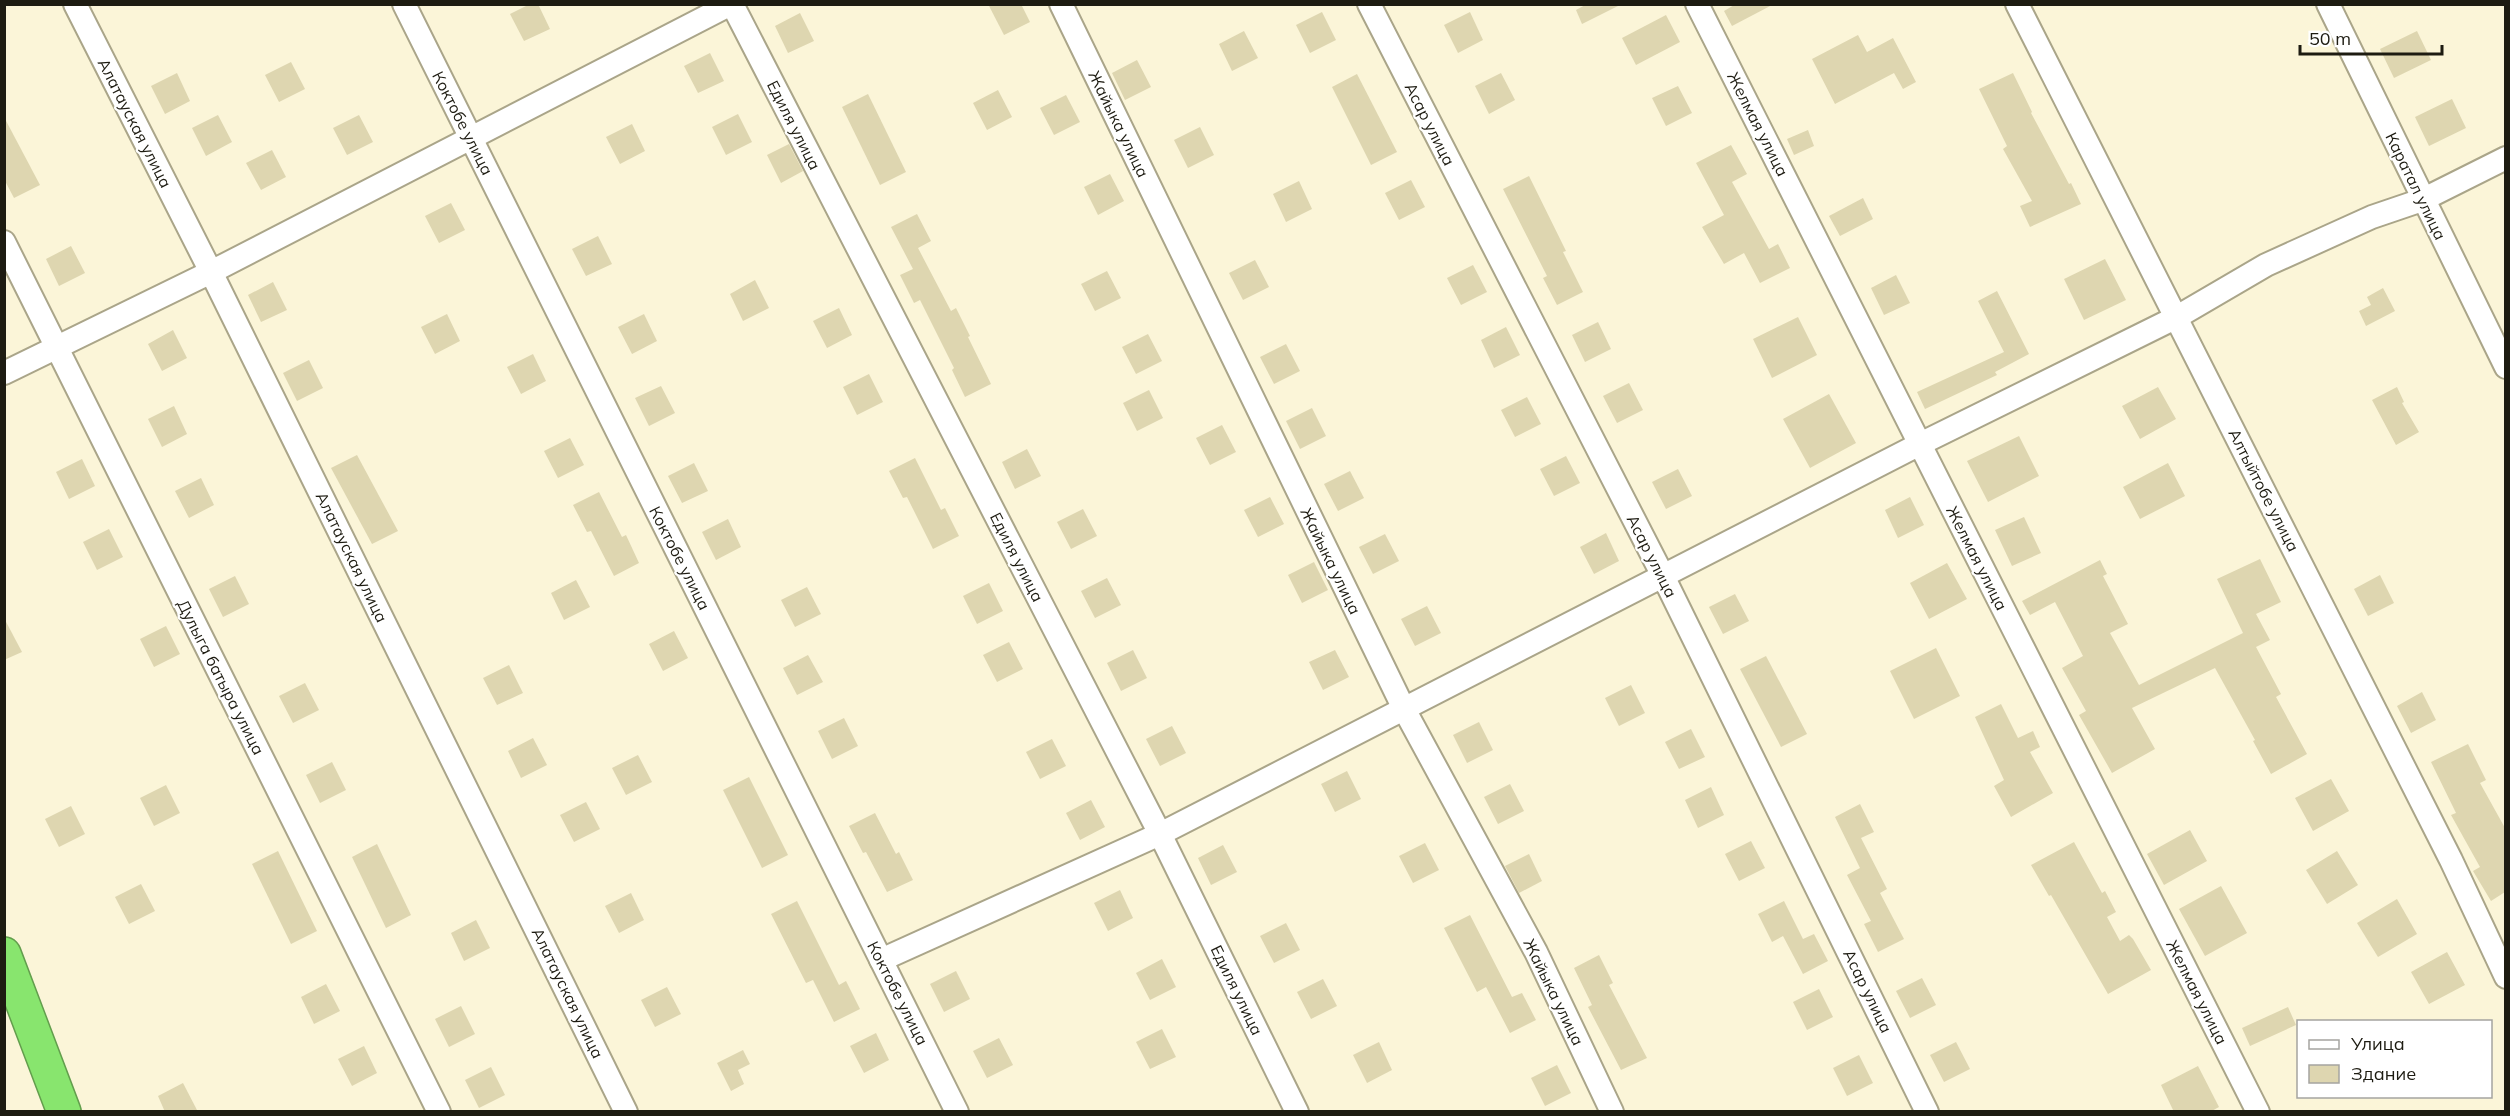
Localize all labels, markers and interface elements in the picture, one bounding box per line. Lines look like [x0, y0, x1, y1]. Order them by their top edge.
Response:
scale bar [2300, 18, 2442, 56]
text: 50 m [2309, 27, 2351, 50]
street label: Алатауская улица [94, 55, 176, 191]
street label: Жайыка улица [1085, 67, 1153, 181]
street label: Коктобе улица [428, 68, 498, 178]
street label: Желмая улица [1723, 69, 1793, 179]
street label: Едиля улица [763, 77, 825, 173]
street label: Асар улица [1401, 79, 1459, 169]
street label: Каратал улица [2381, 129, 2451, 243]
street label: Алтыйтобе улица [2224, 425, 2304, 555]
street label: Алатауская улица [312, 489, 392, 625]
street label: Коктобе улица [645, 503, 715, 613]
street label: Желмая улица [1942, 503, 2012, 613]
street label: Жайыка улица [1297, 504, 1365, 618]
street label: Едиля улица [986, 509, 1048, 605]
street label: Асар улица [1623, 511, 1681, 601]
street label: Дулыга батыра улица [173, 596, 269, 758]
street label: Алатауская улица [528, 925, 608, 1061]
street label: Жайыка улица [1520, 935, 1588, 1049]
street label: Желмая улица [2162, 937, 2232, 1047]
street label: Коктобе улица [863, 938, 933, 1048]
street label: Едиля улица [1207, 942, 1267, 1038]
street label: Асар улица [1839, 946, 1897, 1036]
legend [2297, 1020, 2492, 1098]
text: Улица [2350, 1032, 2405, 1055]
text: Здание [2351, 1062, 2416, 1085]

